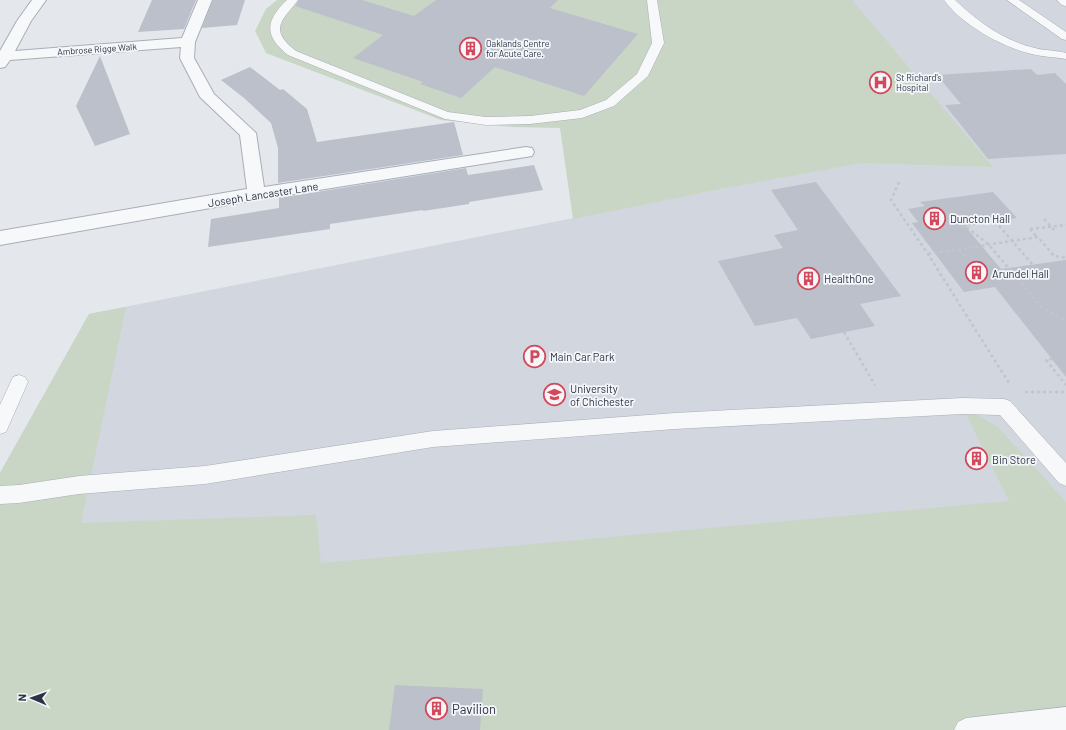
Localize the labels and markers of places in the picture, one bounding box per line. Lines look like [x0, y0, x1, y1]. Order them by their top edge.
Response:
building icon: Oaklands Centre for Acute Care. [458, 35, 484, 61]
place label: Oaklands Centre for Acute Care. [486, 38, 550, 59]
hospital icon: St Richard's Hospital [868, 69, 894, 95]
place label: St Richard's Hospital [896, 72, 942, 93]
building icon: Duncton Hall [921, 205, 947, 231]
place label: Duncton Hall [950, 212, 1010, 225]
building icon: Arundel Hall [964, 260, 990, 286]
building icon: HealthOne [795, 265, 821, 291]
place label: Arundel Hall [992, 267, 1049, 280]
place label: HealthOne [824, 272, 874, 285]
parking icon: Main Car Park [521, 343, 547, 369]
place label: Main Car Park [550, 350, 615, 363]
school or university icon: University of Chichester [542, 381, 568, 407]
place label: University of Chichester [570, 382, 634, 408]
building icon: Bin Store [963, 446, 989, 472]
place label: Bin Store [992, 453, 1036, 466]
building icon: Pavilion [424, 696, 450, 722]
place label: Pavilion [452, 701, 496, 717]

